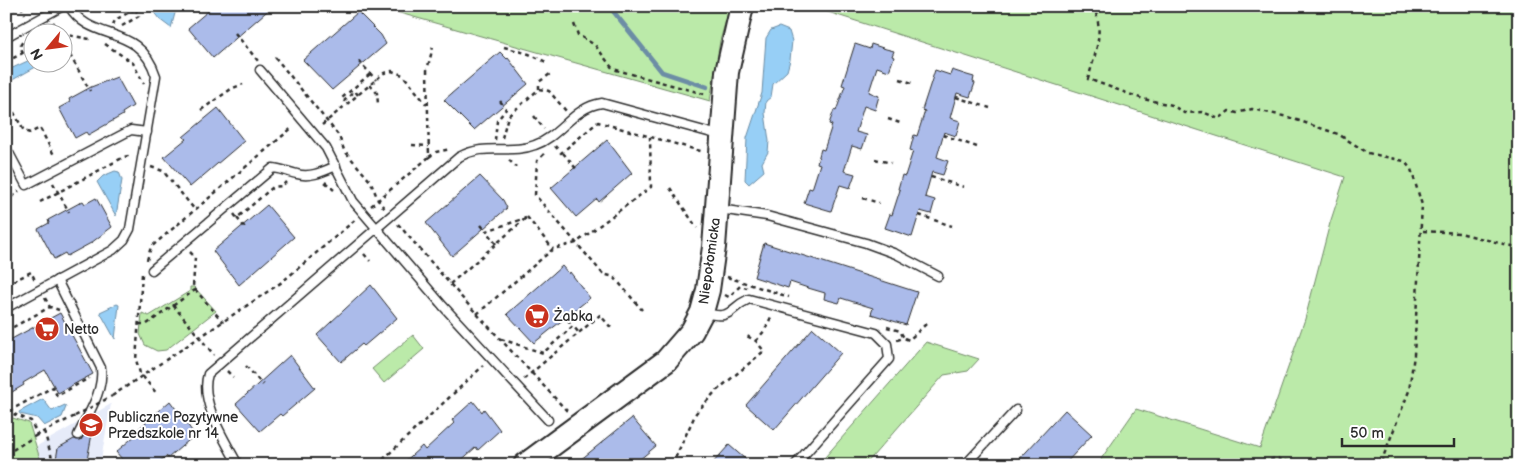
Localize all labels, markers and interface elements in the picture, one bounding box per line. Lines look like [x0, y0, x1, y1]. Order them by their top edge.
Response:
north arrow [22, 22, 72, 72]
text: N [27, 45, 47, 63]
street label: Niepołomicka [695, 217, 724, 305]
supermarket icon: Żabka [524, 303, 550, 329]
place label: Żabka [553, 307, 593, 325]
supermarket icon: Netto [34, 316, 60, 342]
place label: Netto [64, 321, 99, 338]
place label: Publiczne Pozytywne Przedszkole nr 14 [108, 409, 238, 442]
school or university icon: Publiczne Pozytywne Przedszkole nr 14 [78, 412, 104, 438]
scale bar [1342, 416, 1455, 448]
text: 50 m [1350, 424, 1384, 443]

